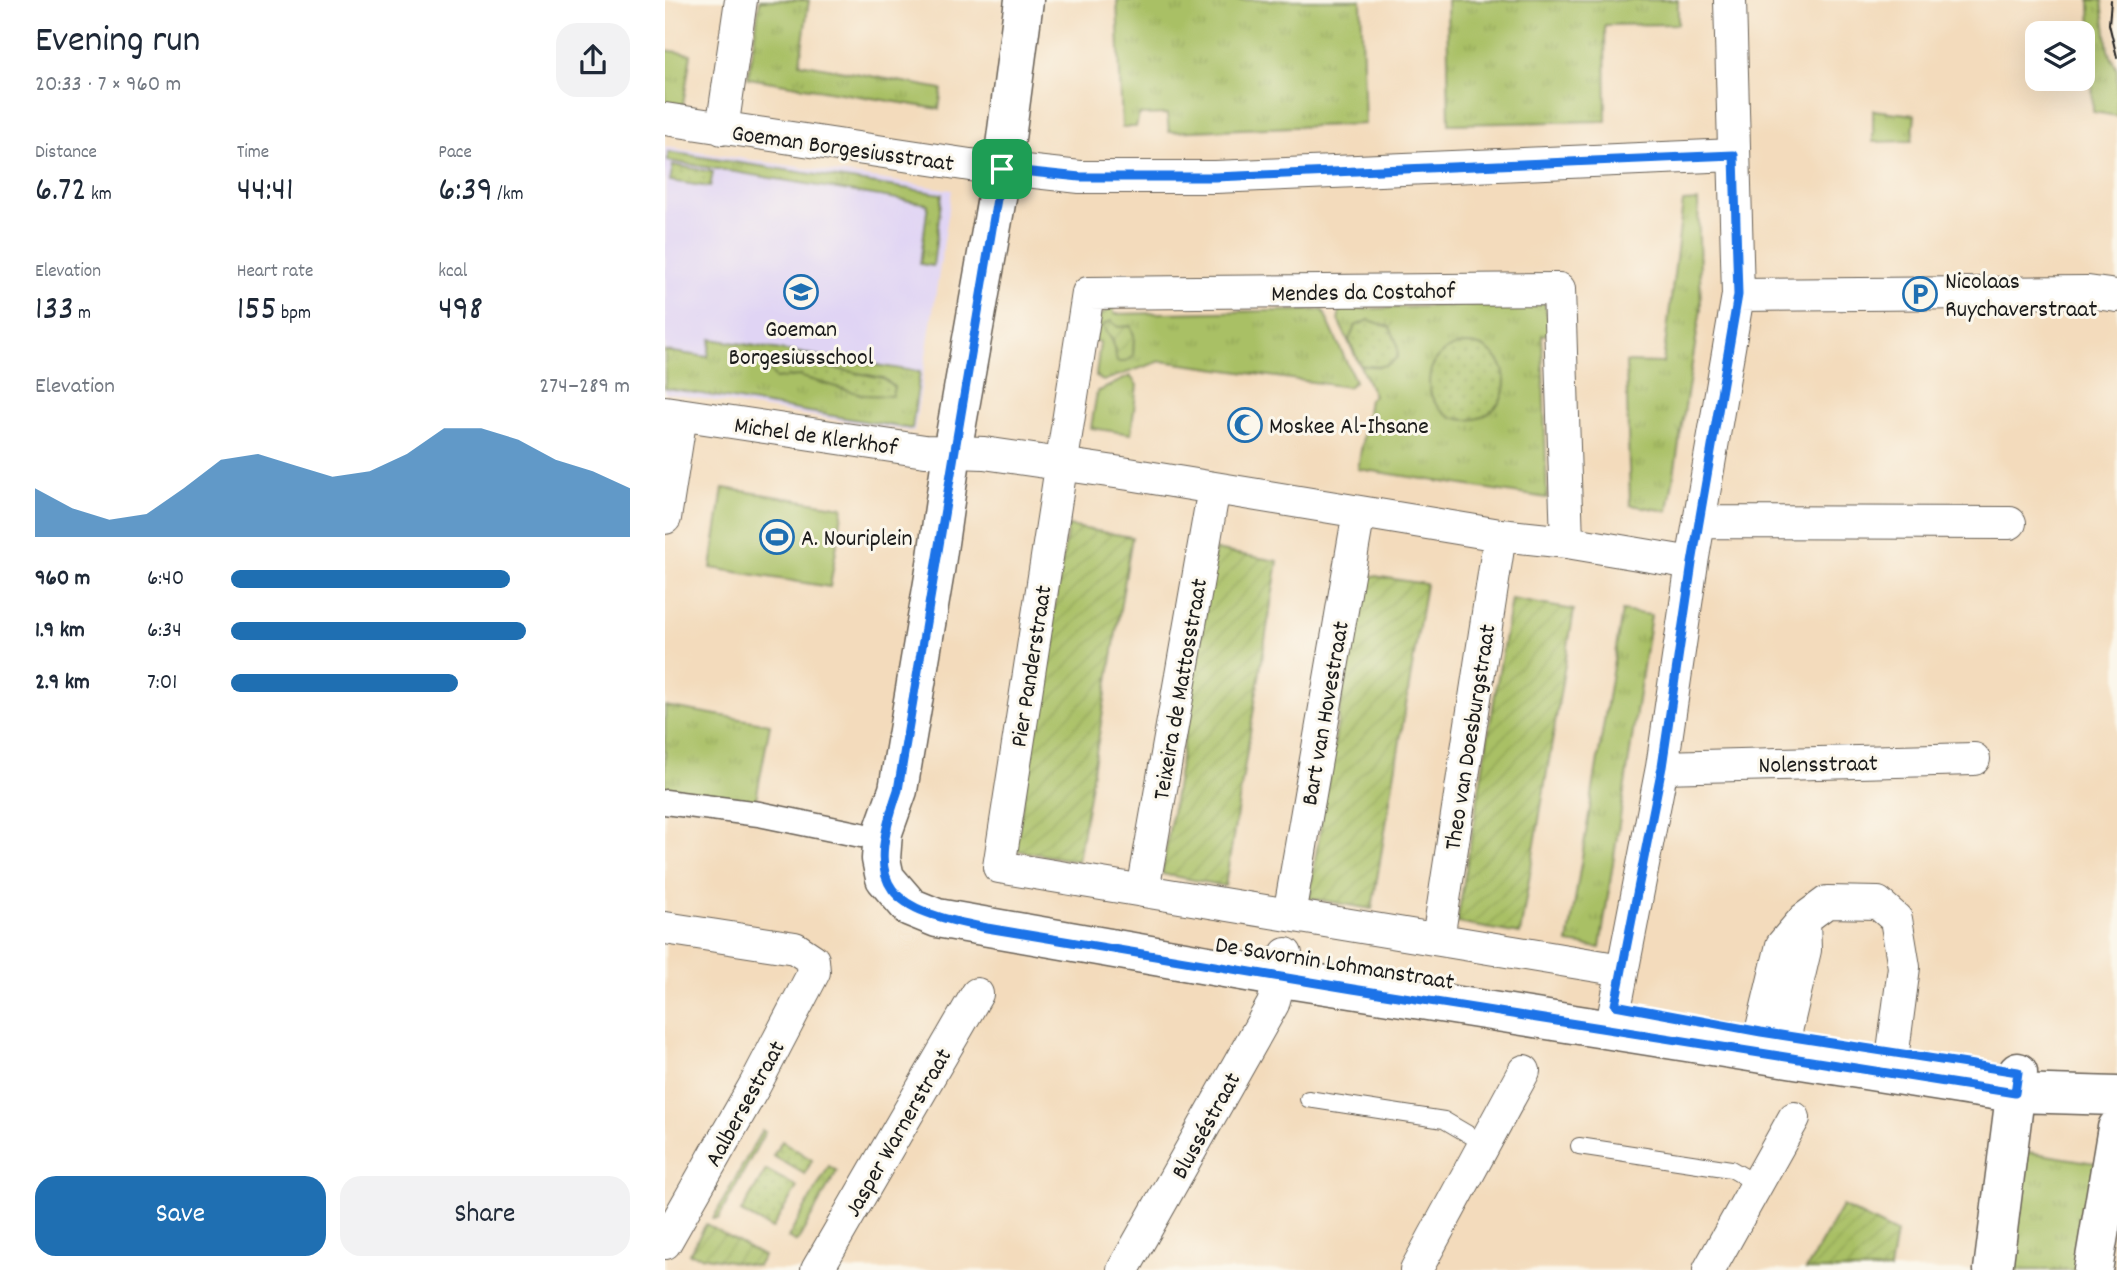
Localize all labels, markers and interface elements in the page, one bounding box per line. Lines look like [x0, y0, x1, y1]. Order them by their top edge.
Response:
text: Evening run [35, 15, 200, 70]
map controls [2025, 21, 2095, 91]
button: layers [2025, 21, 2095, 91]
button: share [556, 23, 630, 97]
text: 20:33 · 7 × 960 m [35, 69, 181, 102]
street label: Goeman Borgesiusstraat [729, 118, 956, 182]
pin [972, 139, 1032, 199]
text: Distance [35, 140, 97, 167]
text: Time [237, 140, 269, 167]
text: Pace [438, 140, 472, 167]
icon: arrive [983, 150, 1021, 188]
text: 6.72 [35, 167, 87, 217]
text: 44:41 [237, 167, 294, 217]
text: 6:39 [438, 167, 493, 217]
text: km [87, 182, 112, 209]
text: /km [493, 182, 523, 209]
text: Elevation [35, 259, 101, 286]
text: Heart rate [237, 259, 313, 286]
text: kcal [438, 259, 467, 286]
place label: Nicolaas Ruychaverstraat [1945, 266, 2097, 328]
school or university icon: Goeman Borgesiusschool [782, 273, 820, 311]
street label: Mendes da Costahof [1271, 275, 1456, 313]
parking icon: Nicolaas Ruychaverstraat [1901, 275, 1939, 313]
text: 133 [35, 286, 74, 336]
text: 155 [237, 286, 277, 336]
text: 498 [438, 286, 483, 336]
text: m [74, 301, 91, 328]
text: bpm [277, 301, 311, 328]
place label: Goeman Borgesiusschool [729, 314, 874, 376]
text: Elevation [35, 371, 115, 404]
text: 274–289 m [539, 371, 630, 404]
mosque icon: Moskee Al-Ihsane [1226, 406, 1264, 444]
street label: Michel de Klerkhof [732, 410, 900, 466]
place label: Moskee Al-Ihsane [1269, 411, 1429, 445]
sports icon: A. Nouriplein [758, 518, 796, 556]
place label: A. Nouriplein [801, 523, 913, 557]
text: 960 m [35, 563, 90, 596]
text: 6:40 [147, 563, 184, 596]
street label: Teixeira de Mattosstraat [1146, 576, 1218, 803]
street label: Pier Panderstraat [1003, 583, 1063, 750]
text: 1.9 km [35, 615, 85, 648]
text: 6:34 [147, 615, 182, 648]
street label: Bart van Hovestraat [1294, 619, 1360, 808]
street label: Theo van Doesburgstraat [1437, 622, 1507, 853]
text: 2.9 km [35, 667, 90, 700]
text: 7:01 [147, 667, 177, 700]
street label: Nolensstraat [1758, 748, 1878, 784]
street label: De Savornin Lohmanstraat [1213, 929, 1457, 1001]
street label: Aalbersestraat [698, 1035, 795, 1174]
street label: Jasper Warnerstraat [837, 1043, 962, 1224]
street label: Blusséstraat [1164, 1067, 1251, 1186]
button: Save [35, 1176, 326, 1256]
button: Share [340, 1176, 630, 1256]

